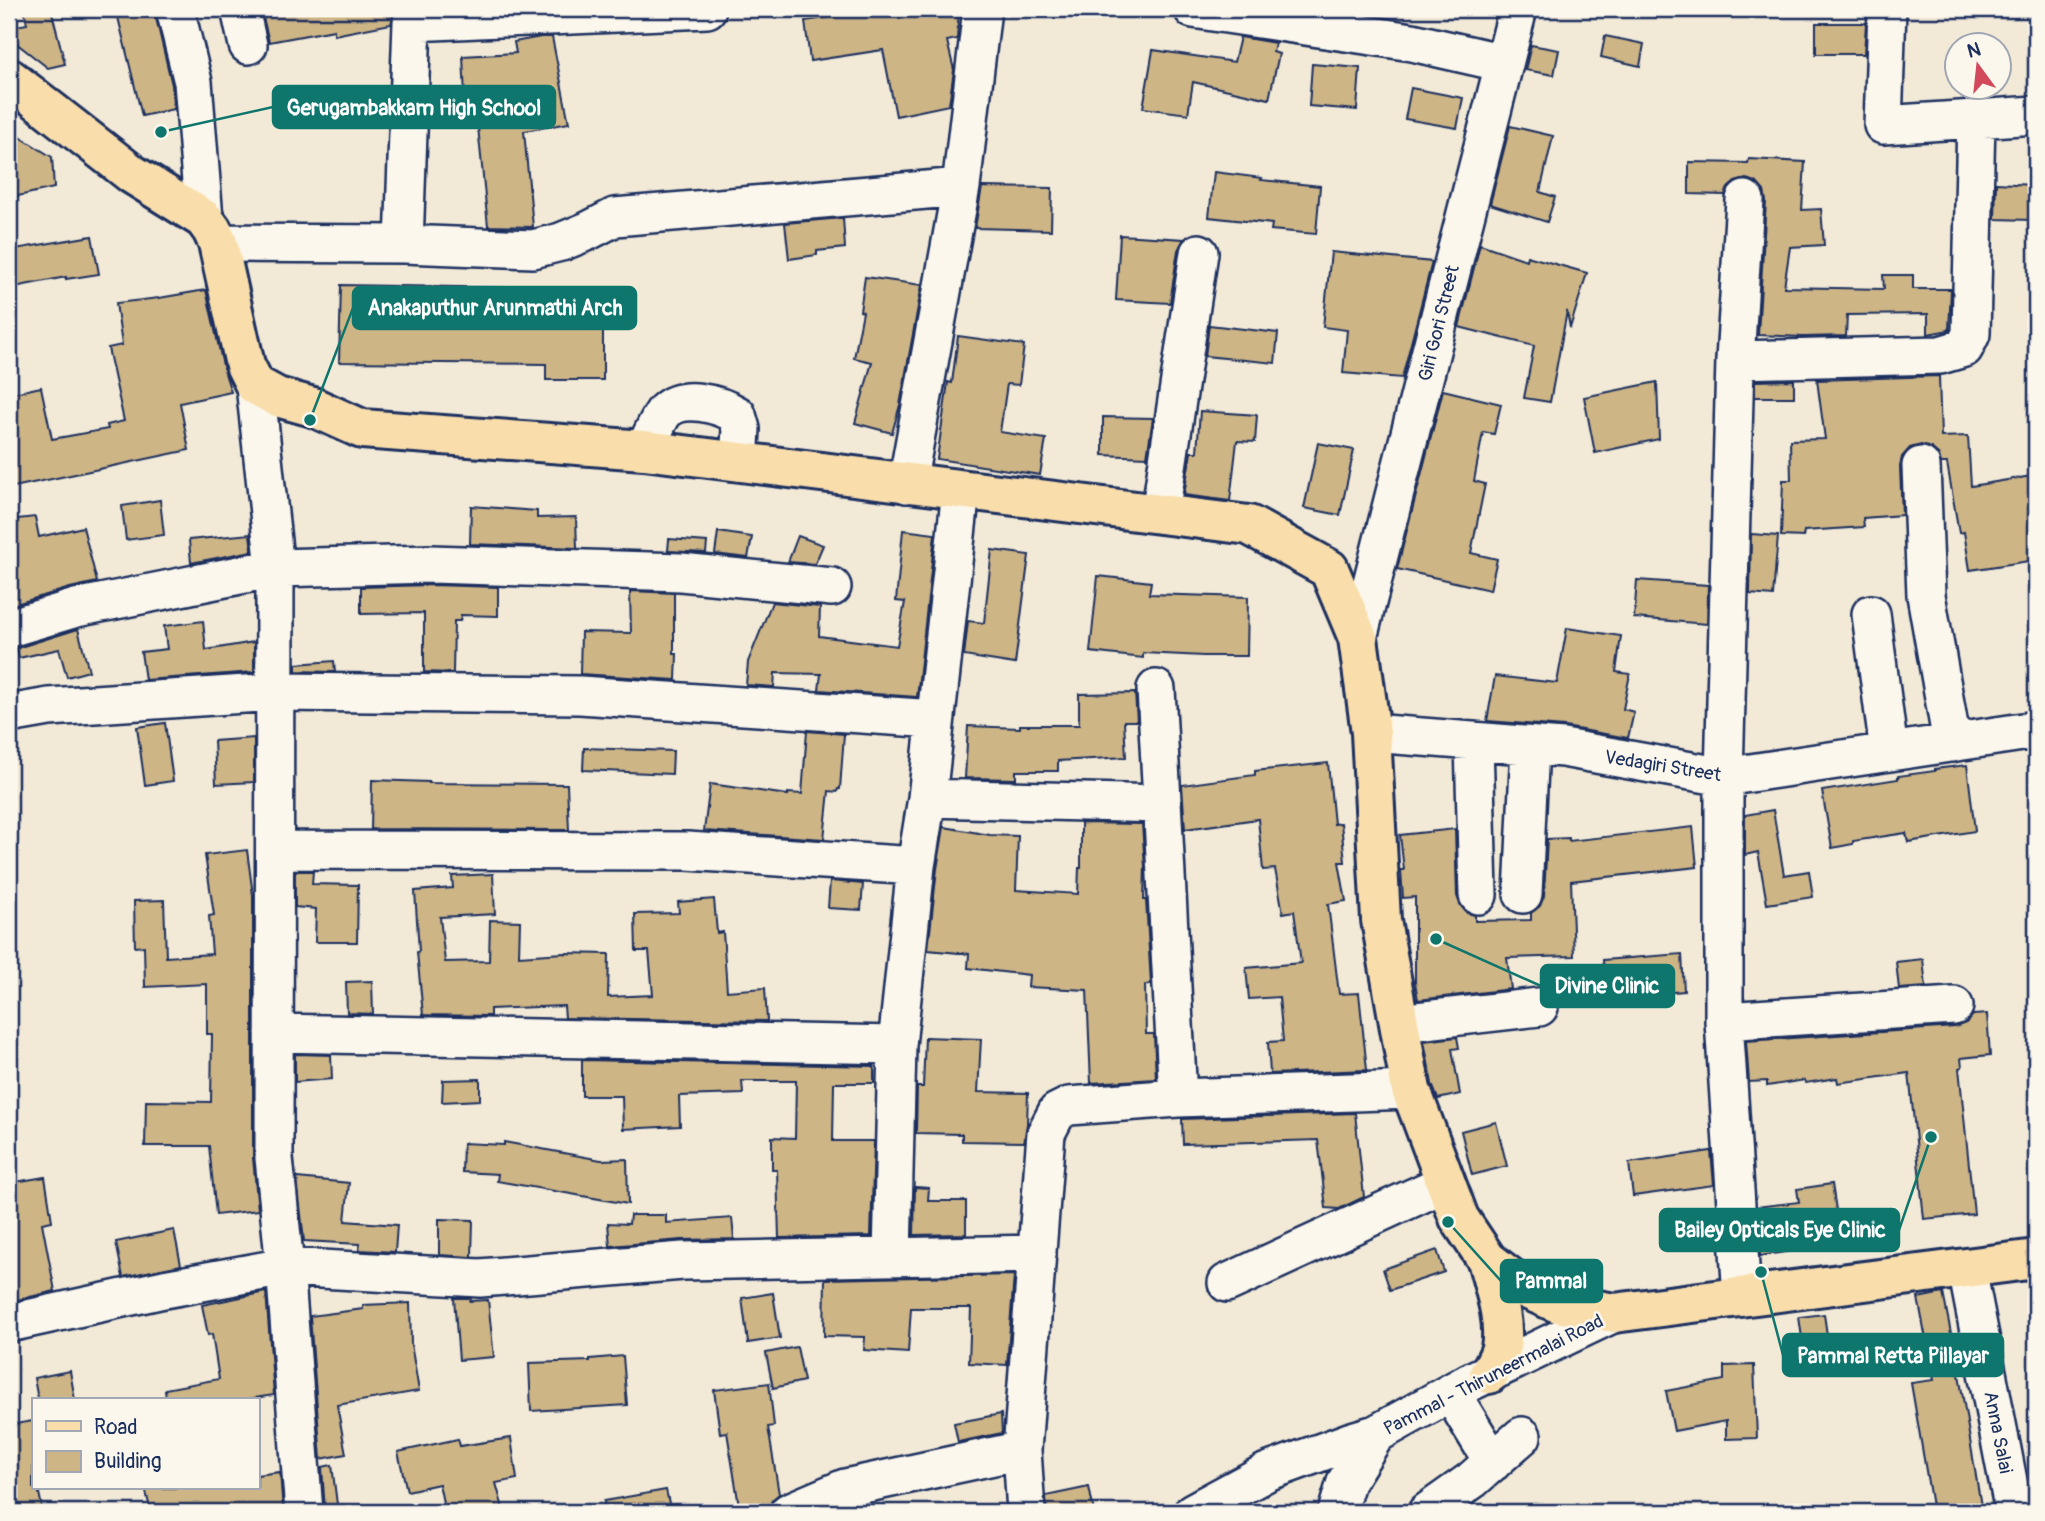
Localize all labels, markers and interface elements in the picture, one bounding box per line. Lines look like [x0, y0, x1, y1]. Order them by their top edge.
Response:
north arrow [1944, 32, 2014, 102]
text: N [1965, 37, 1983, 64]
callout: Gerugambakkam High School [273, 86, 555, 128]
text: Gerugambakkam High School [287, 95, 541, 122]
street label: Giri Gori Street [1413, 262, 1465, 384]
callout: Anakaputhur Arunmathi Arch [353, 287, 636, 329]
text: Anakaputhur Arunmathi Arch [367, 295, 623, 322]
street label: Vedagiri Street [1603, 745, 1723, 787]
callout: Divine Clinic [1541, 965, 1674, 1007]
text: Divine Clinic [1554, 973, 1660, 1000]
callout: Bailey Opticals Eye Clinic [1660, 1209, 1899, 1251]
text: Bailey Opticals Eye Clinic [1674, 1217, 1886, 1244]
callout: Pammal [1501, 1260, 1602, 1302]
text: Pammal [1515, 1268, 1587, 1295]
street label: Pammal - Thiruneermalai Road [1379, 1309, 1607, 1441]
callout: Pammal Retta Pillayar [1783, 1334, 2003, 1376]
text: Pammal Retta Pillayar [1797, 1343, 1990, 1370]
street label: Anna Salai [1978, 1389, 2018, 1475]
legend [32, 1398, 259, 1490]
text: Road [94, 1414, 138, 1441]
text: Building [94, 1448, 161, 1475]

